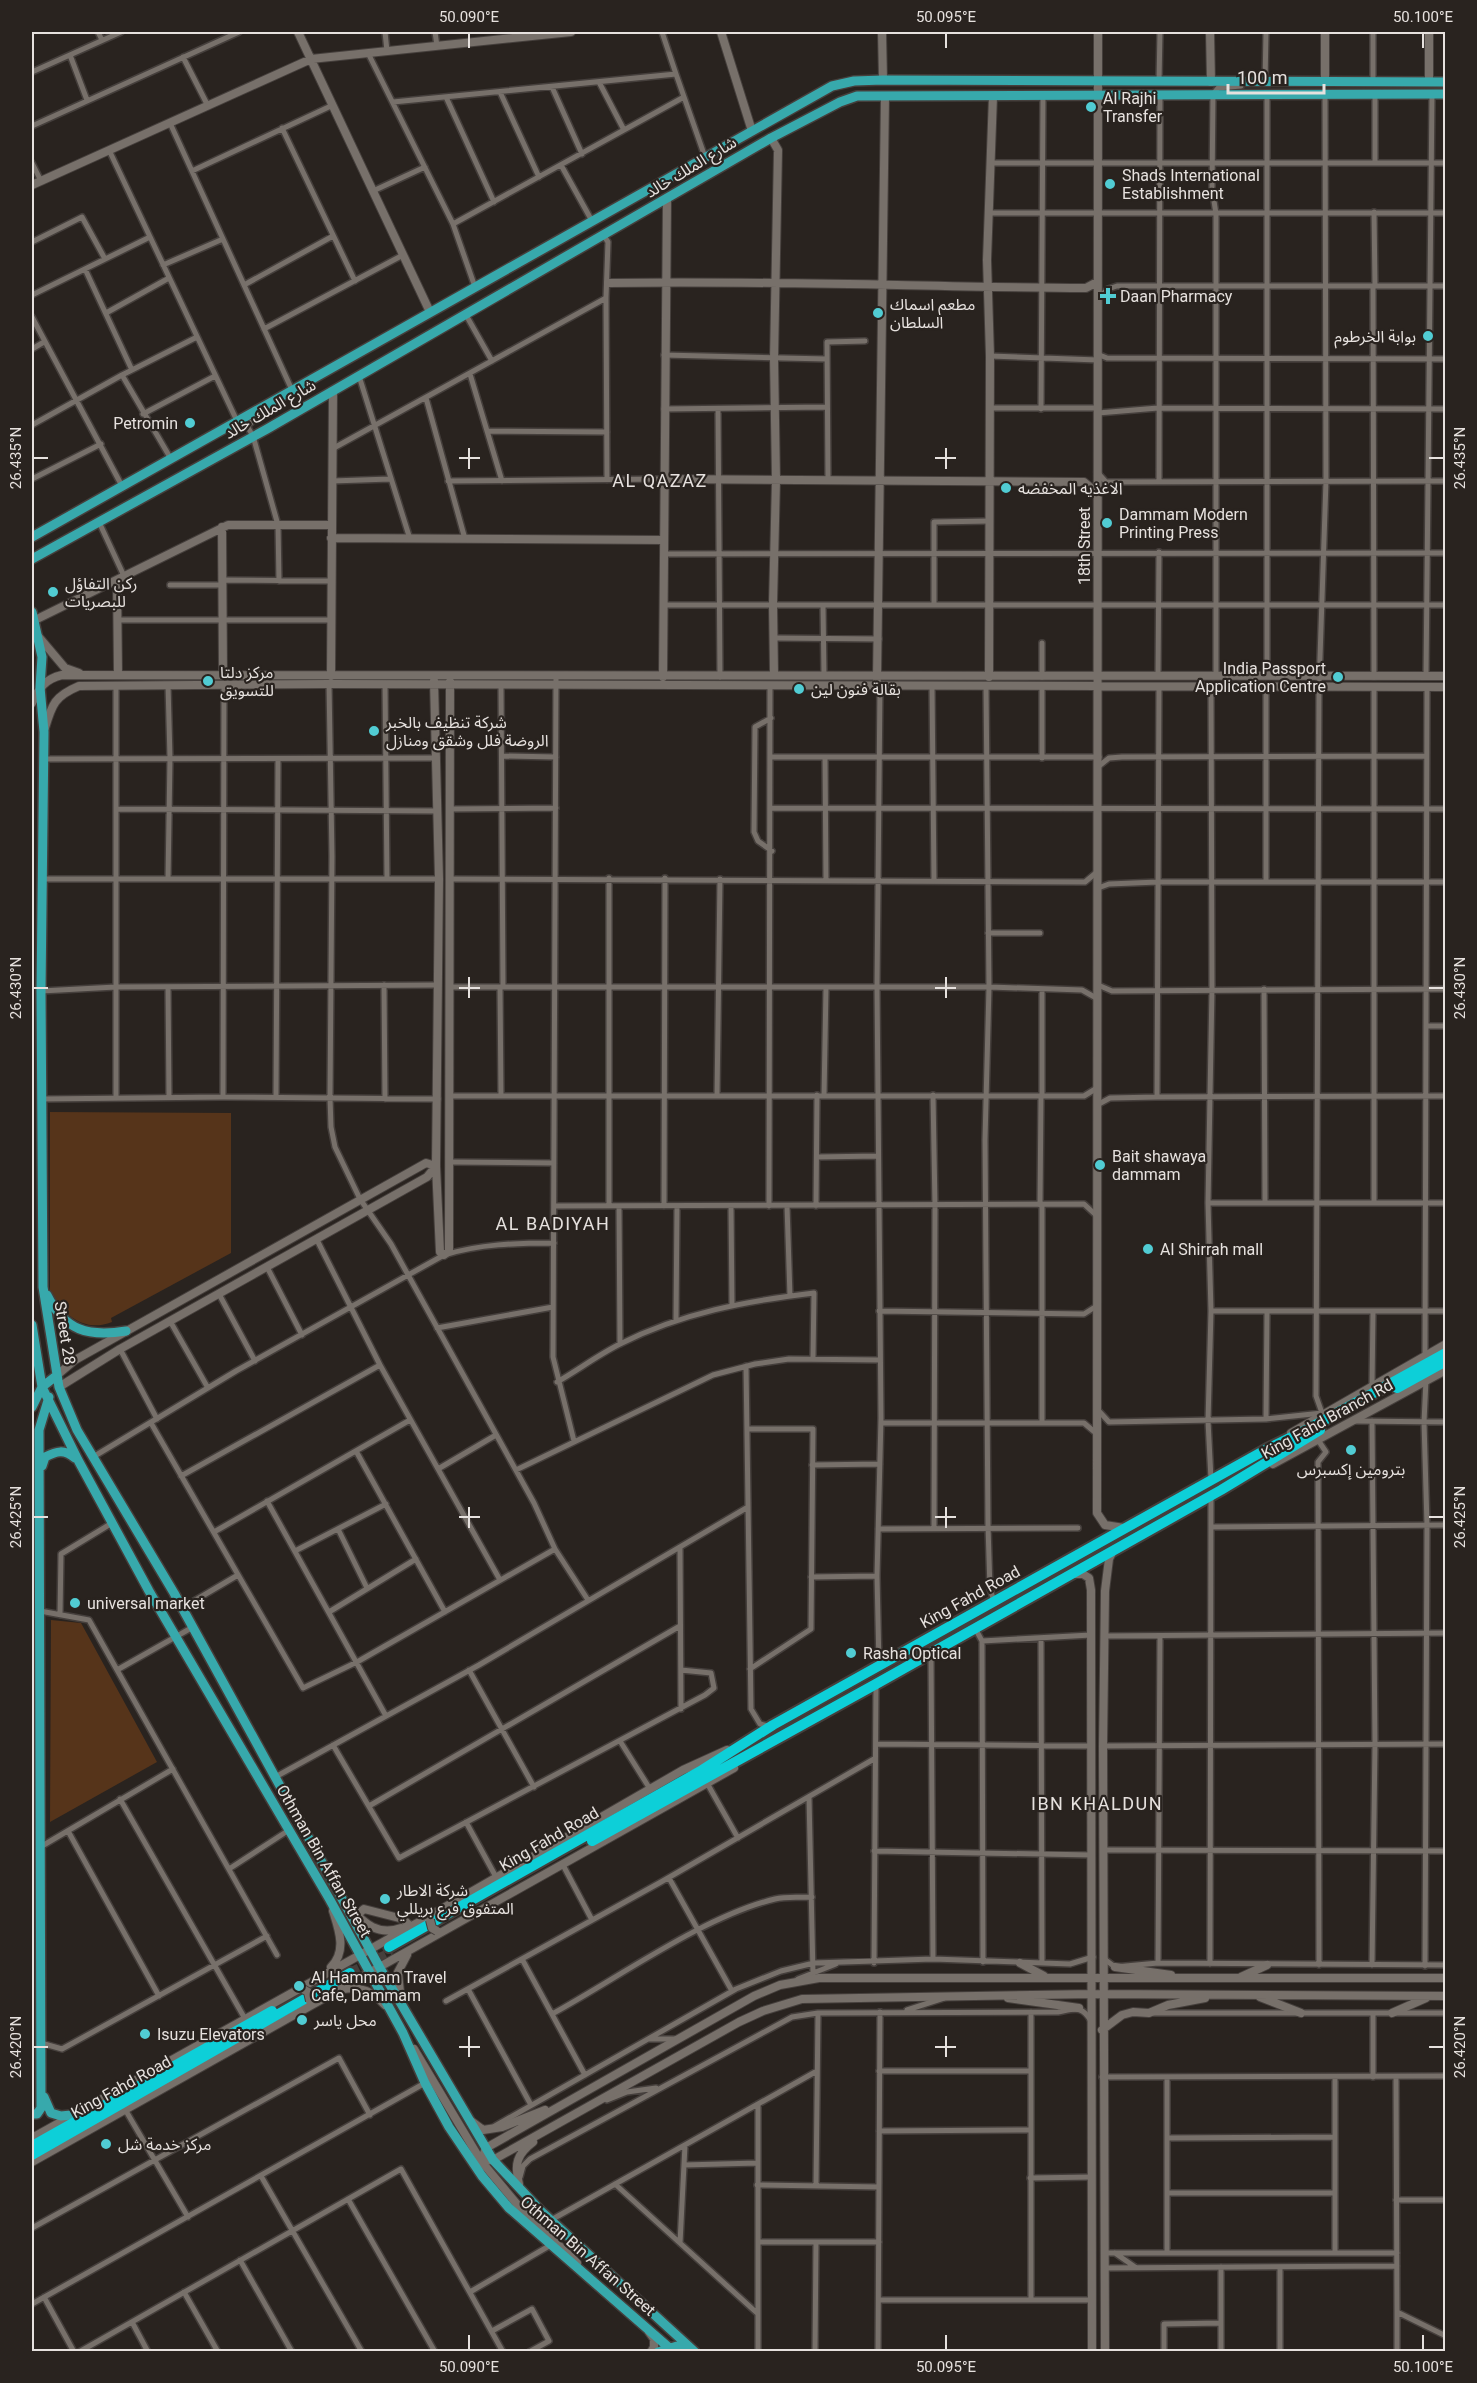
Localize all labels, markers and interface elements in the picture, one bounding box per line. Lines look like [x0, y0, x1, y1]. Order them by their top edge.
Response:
text: 50.090°E [439, 8, 500, 26]
text: 50.095°E [916, 8, 977, 26]
text: 50.100°E [1393, 8, 1454, 26]
scale bar [1228, 57, 1324, 95]
text: 100 m [1237, 67, 1288, 88]
place label: Al Rajhi Transfer [1103, 89, 1163, 126]
marker: Al Rajhi Transfer [1084, 100, 1098, 114]
street label: شارع الملك خالد [642, 132, 741, 204]
place label: Shads International Establishment [1122, 166, 1260, 203]
marker: Shads International Establishment [1103, 177, 1117, 191]
place label: Daan Pharmacy [1120, 287, 1233, 306]
marker: Daan Pharmacy [1101, 289, 1115, 303]
place label: مطعم اسماك السلطان [890, 295, 975, 332]
marker: مطعم اسماك السلطان [871, 306, 885, 320]
place label: بوابة الخرطوم [1334, 327, 1416, 349]
marker: بوابة الخرطوم [1421, 329, 1435, 343]
street label: شارع الملك خالد [221, 375, 321, 445]
place label: Petromin [113, 414, 178, 433]
marker: Petromin [183, 416, 197, 430]
text: 26.435°N [7, 427, 25, 489]
text: 26.435°N [1451, 427, 1469, 489]
district label: AL QAZAZ [612, 470, 708, 491]
place label: الاغذيه المخفضه [1018, 479, 1123, 498]
marker: الاغذيه المخفضه [999, 481, 1013, 495]
place label: Dammam Modern Printing Press [1119, 505, 1248, 542]
street label: 18th Street [1075, 507, 1094, 585]
marker: Dammam Modern Printing Press [1100, 516, 1114, 530]
place label: ركن التفاؤل للبصريات [65, 574, 137, 611]
marker: ركن التفاؤل للبصريات [46, 585, 60, 599]
place label: India Passport Application Centre [1195, 659, 1326, 696]
place label: مركز دلتا للتسويق [220, 663, 274, 701]
marker: India Passport Application Centre [1331, 670, 1345, 684]
marker: مركز دلتا للتسويق [201, 674, 215, 688]
place label: بقالة فنون لين [811, 680, 901, 699]
marker: بقالة فنون لين [792, 682, 806, 696]
place label: شركة تنظيف بالخبر الروضة فلل وشقق ومنازل [385, 713, 548, 751]
marker: شركة تنظيف بالخبر الروضة فلل وشقق ومنازل [367, 724, 381, 738]
text: 26.430°N [7, 957, 25, 1019]
text: 26.430°N [1451, 957, 1469, 1019]
place label: Bait shawaya dammam [1112, 1147, 1206, 1184]
marker: Bait shawaya dammam [1093, 1158, 1107, 1172]
district label: AL BADIYAH [496, 1213, 610, 1234]
place label: Al Shirrah mall [1160, 1240, 1263, 1259]
marker: Al Shirrah mall [1141, 1242, 1155, 1256]
street label: Street 28 [51, 1300, 79, 1366]
street label: King Fahd Branch Rd [1258, 1375, 1396, 1463]
marker: بترومين إكسبرس [1344, 1443, 1358, 1457]
place label: بترومين إكسبرس [1297, 1460, 1405, 1480]
text: 26.425°N [7, 1486, 25, 1548]
text: 26.425°N [1451, 1486, 1469, 1548]
street label: King Fahd Road [917, 1562, 1023, 1632]
place label: universal market [87, 1594, 205, 1613]
marker: universal market [68, 1596, 82, 1610]
place label: Rasha Optical [863, 1644, 961, 1663]
marker: Rasha Optical [844, 1646, 858, 1660]
street label: Othman Bin Affan Street [273, 1782, 375, 1940]
district label: IBN KHALDUN [1031, 1793, 1163, 1814]
street label: King Fahd Road [496, 1803, 602, 1875]
place label: شركة الاطار المتفوق فرع بريللي [396, 1881, 514, 1921]
marker: شركة الاطار المتفوق فرع بريللي [378, 1892, 392, 1906]
place label: Al Hammam Travel Cafe, Dammam [311, 1968, 447, 2005]
marker: Al Hammam Travel Cafe, Dammam [292, 1979, 306, 1993]
place label: محل ياسر [313, 2011, 377, 2030]
marker: محل ياسر [295, 2013, 309, 2027]
text: 26.420°N [7, 2016, 25, 2078]
text: 26.420°N [1451, 2016, 1469, 2078]
place label: Isuzu Elevators [157, 2025, 265, 2044]
marker: Isuzu Elevators [138, 2027, 152, 2041]
street label: King Fahd Road [68, 2052, 174, 2122]
place label: مركز خدمة شل [118, 2135, 211, 2154]
marker: مركز خدمة شل [99, 2137, 113, 2151]
street label: Othman Bin Affan Street [517, 2192, 659, 2320]
text: 50.090°E [439, 2358, 500, 2376]
text: 50.095°E [916, 2358, 977, 2376]
text: 50.100°E [1393, 2358, 1454, 2376]

